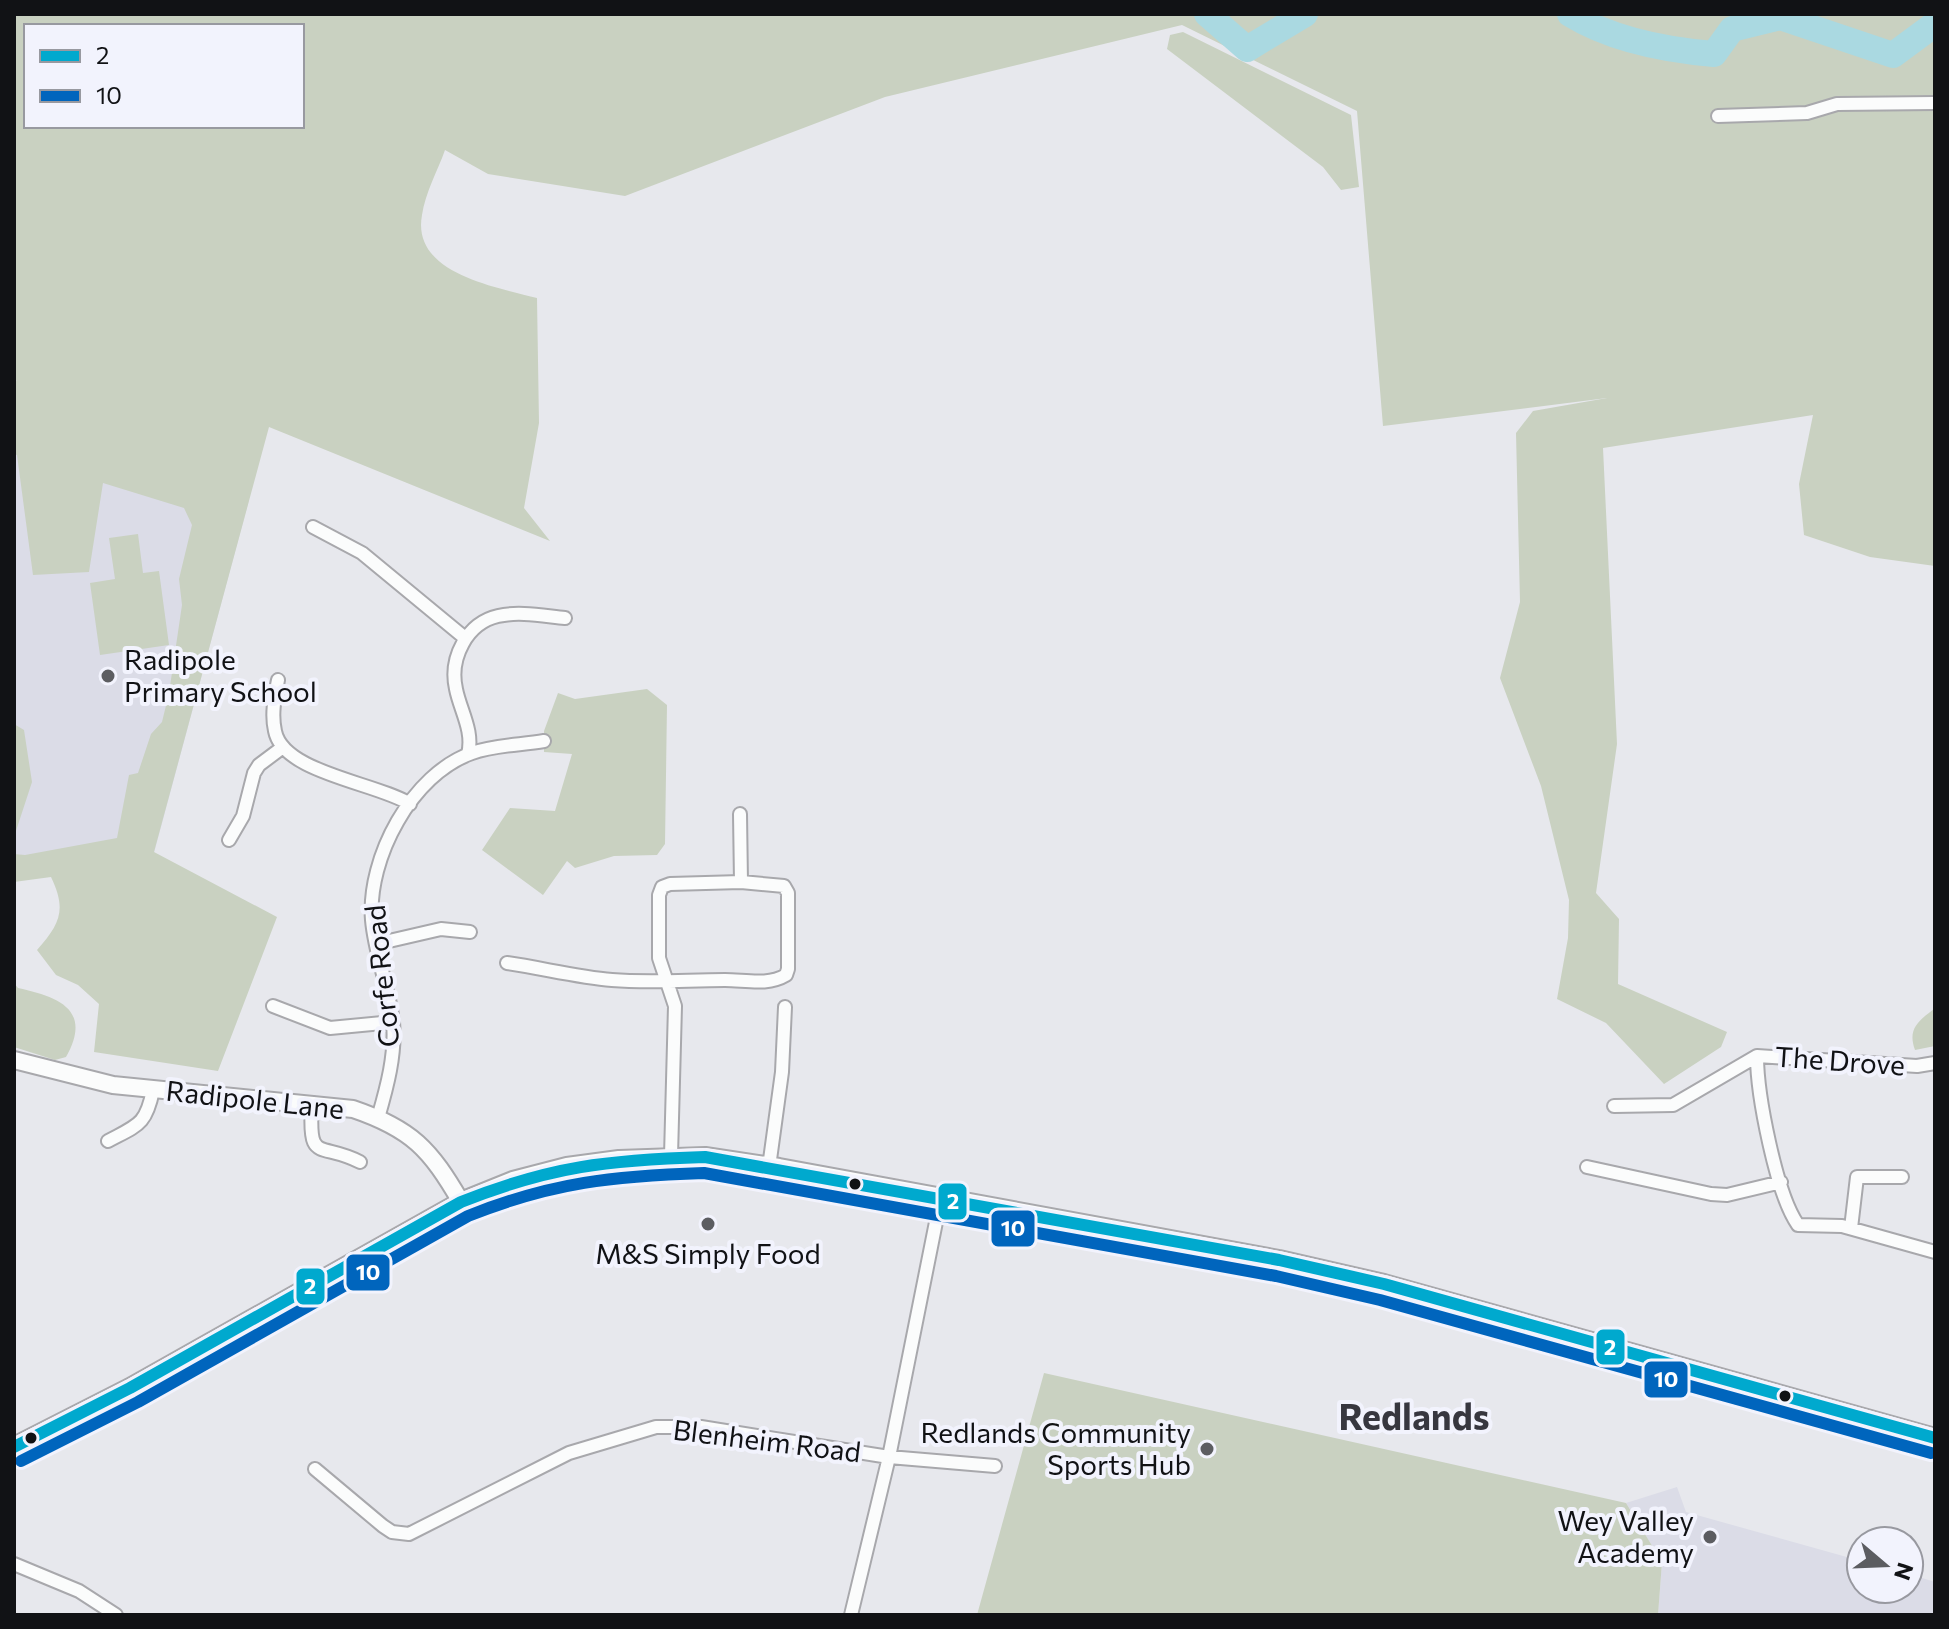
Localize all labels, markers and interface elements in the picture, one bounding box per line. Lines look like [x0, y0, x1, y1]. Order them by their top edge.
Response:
legend [24, 24, 304, 128]
text: 2 [96, 40, 109, 69]
text: 10 [96, 80, 122, 109]
place label: Radipole Primary School [124, 642, 317, 708]
marker: Radipole Primary School [99, 667, 117, 685]
street label: Corfe Road [357, 903, 405, 1049]
street label: The Drove [1774, 1038, 1906, 1082]
street label: Radipole Lane [164, 1073, 346, 1125]
unlabelled marker [847, 1176, 863, 1192]
line badge: 2 [937, 1182, 968, 1221]
text: 2 [947, 1187, 959, 1214]
line badge: 10 [990, 1209, 1036, 1248]
text: 10 [1001, 1214, 1025, 1241]
marker: M&S Simply Food [699, 1215, 717, 1233]
place label: M&S Simply Food [595, 1236, 821, 1270]
line badge: 10 [345, 1253, 391, 1292]
text: 10 [356, 1258, 380, 1285]
line badge: 2 [295, 1267, 326, 1306]
text: 2 [304, 1272, 316, 1299]
line badge: 2 [1595, 1328, 1626, 1366]
text: 2 [1604, 1333, 1616, 1360]
line badge: 10 [1643, 1360, 1689, 1399]
text: 10 [1654, 1365, 1678, 1392]
unlabelled marker [1777, 1388, 1793, 1404]
district label: Redlands [1338, 1393, 1490, 1437]
street label: Blenheim Road [671, 1412, 863, 1468]
place label: Redlands Community Sports Hub [921, 1415, 1191, 1481]
unlabelled marker [23, 1430, 39, 1446]
marker: Redlands Community Sports Hub [1198, 1440, 1216, 1458]
place label: Wey Valley Academy [1558, 1503, 1694, 1569]
north arrow [1845, 1525, 1925, 1605]
marker: Wey Valley Academy [1701, 1528, 1719, 1546]
text: N [1889, 1559, 1920, 1584]

